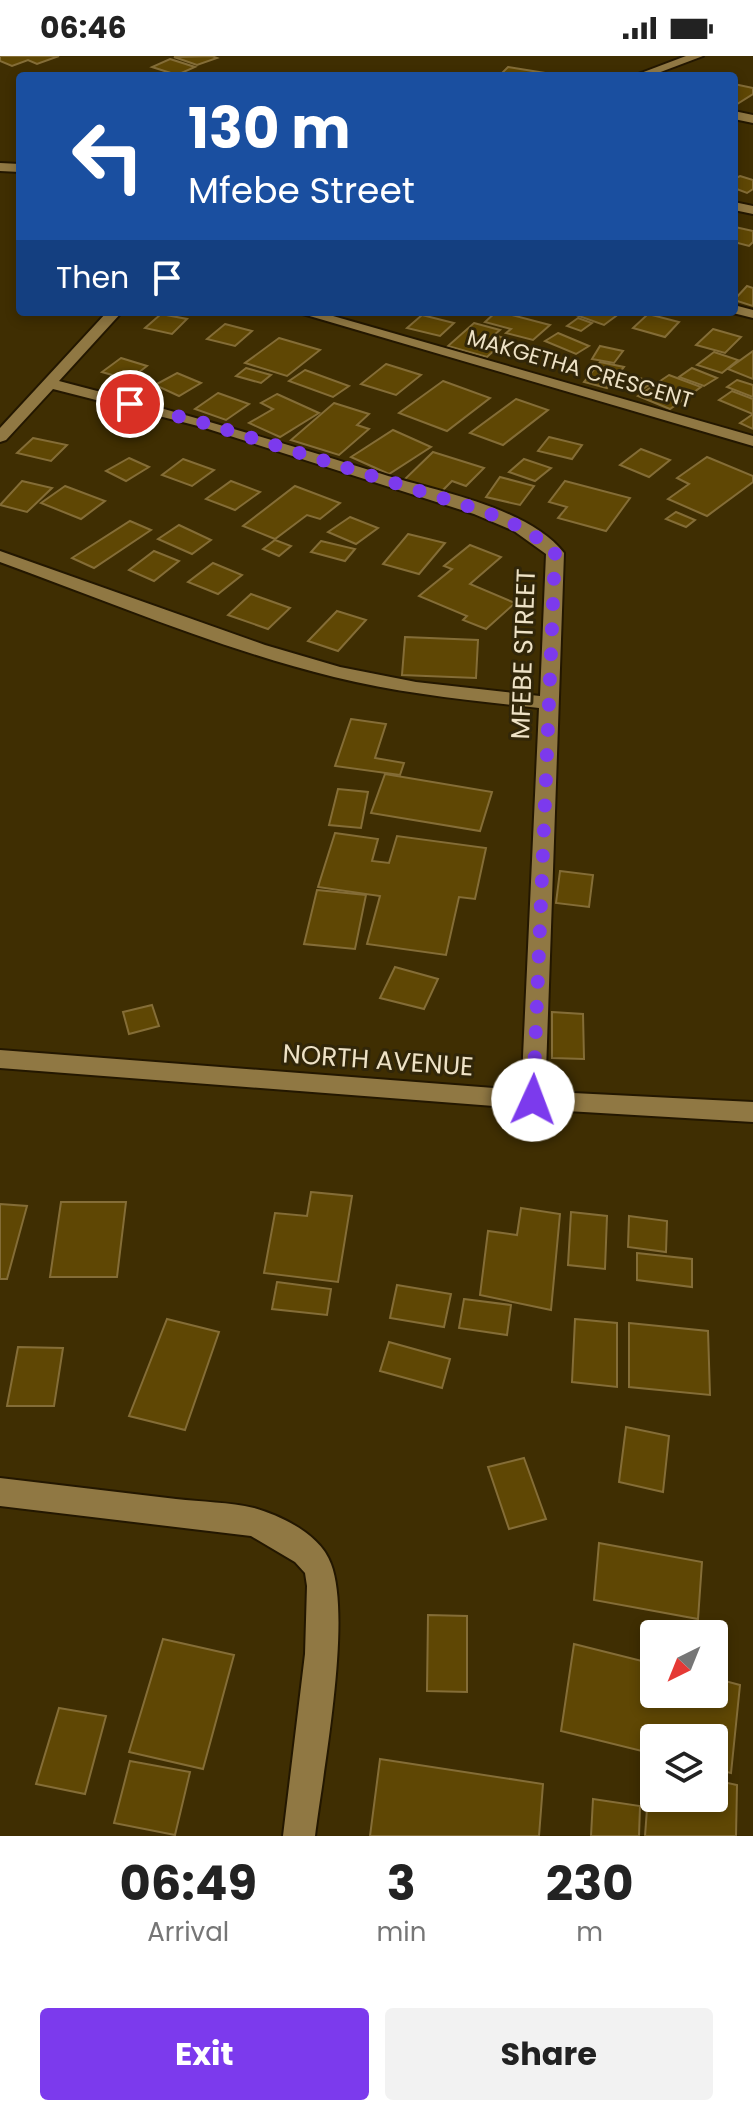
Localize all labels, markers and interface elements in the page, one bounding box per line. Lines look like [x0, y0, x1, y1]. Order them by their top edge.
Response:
text: 06:46 [40, 6, 127, 49]
text: 130 m [188, 89, 351, 168]
icon: left [56, 104, 160, 208]
text: Mfebe Street [188, 165, 415, 216]
text: Then [56, 256, 129, 299]
icon: arrive [145, 256, 189, 300]
street label: MAKGETHA CRESCENT [464, 322, 697, 416]
pin [96, 370, 164, 438]
icon: arrive [108, 382, 152, 426]
street label: MFEBE STREET [502, 568, 544, 740]
street label: NORTH AVENUE [281, 1035, 475, 1085]
position arrow [491, 1058, 575, 1142]
north arrow [640, 1620, 728, 1708]
map controls [640, 1620, 728, 1812]
button: layers [640, 1724, 728, 1812]
text: 06:49 [119, 1850, 257, 1917]
text: 3 [387, 1850, 416, 1917]
text: 230 [546, 1850, 634, 1917]
text: Arrival [147, 1914, 229, 1950]
text: min [376, 1914, 426, 1950]
text: m [576, 1914, 603, 1950]
button: Exit [40, 2008, 369, 2100]
button: Share [385, 2008, 713, 2100]

